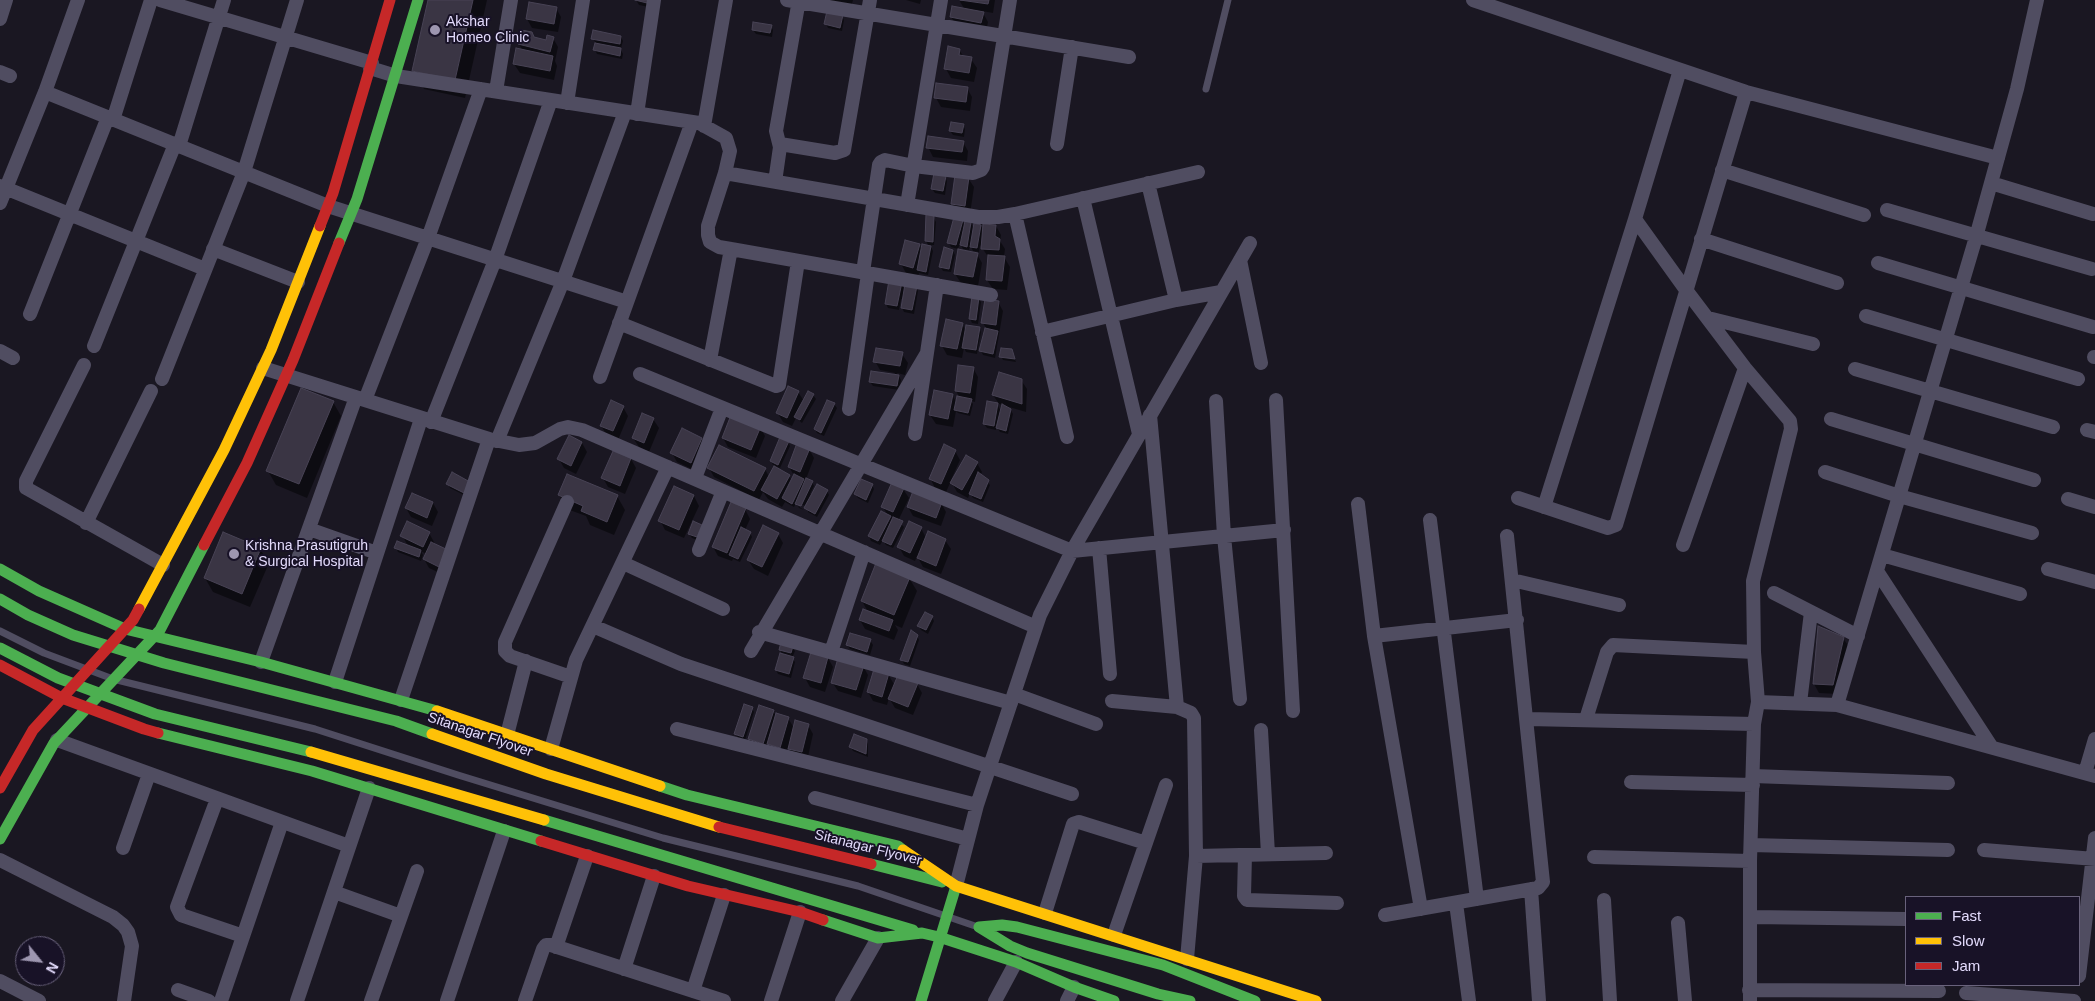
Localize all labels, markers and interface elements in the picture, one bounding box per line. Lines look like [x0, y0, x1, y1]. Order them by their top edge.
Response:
place label: Akshar Homeo Clinic [446, 14, 529, 46]
marker: Akshar Homeo Clinic [428, 23, 442, 37]
place label: Krishna Prasutigruh & Surgical Hospital [245, 538, 368, 570]
marker: Krishna Prasutigruh & Surgical Hospital [227, 547, 241, 561]
street label: Sitanagar Flyover [425, 709, 535, 761]
street label: Sitanagar Flyover [813, 827, 923, 869]
legend [1905, 896, 2080, 986]
text: Fast [1952, 907, 1981, 924]
text: Slow [1952, 932, 1985, 949]
north arrow [15, 936, 65, 986]
text: Jam [1952, 957, 1980, 974]
text: N [43, 959, 62, 976]

